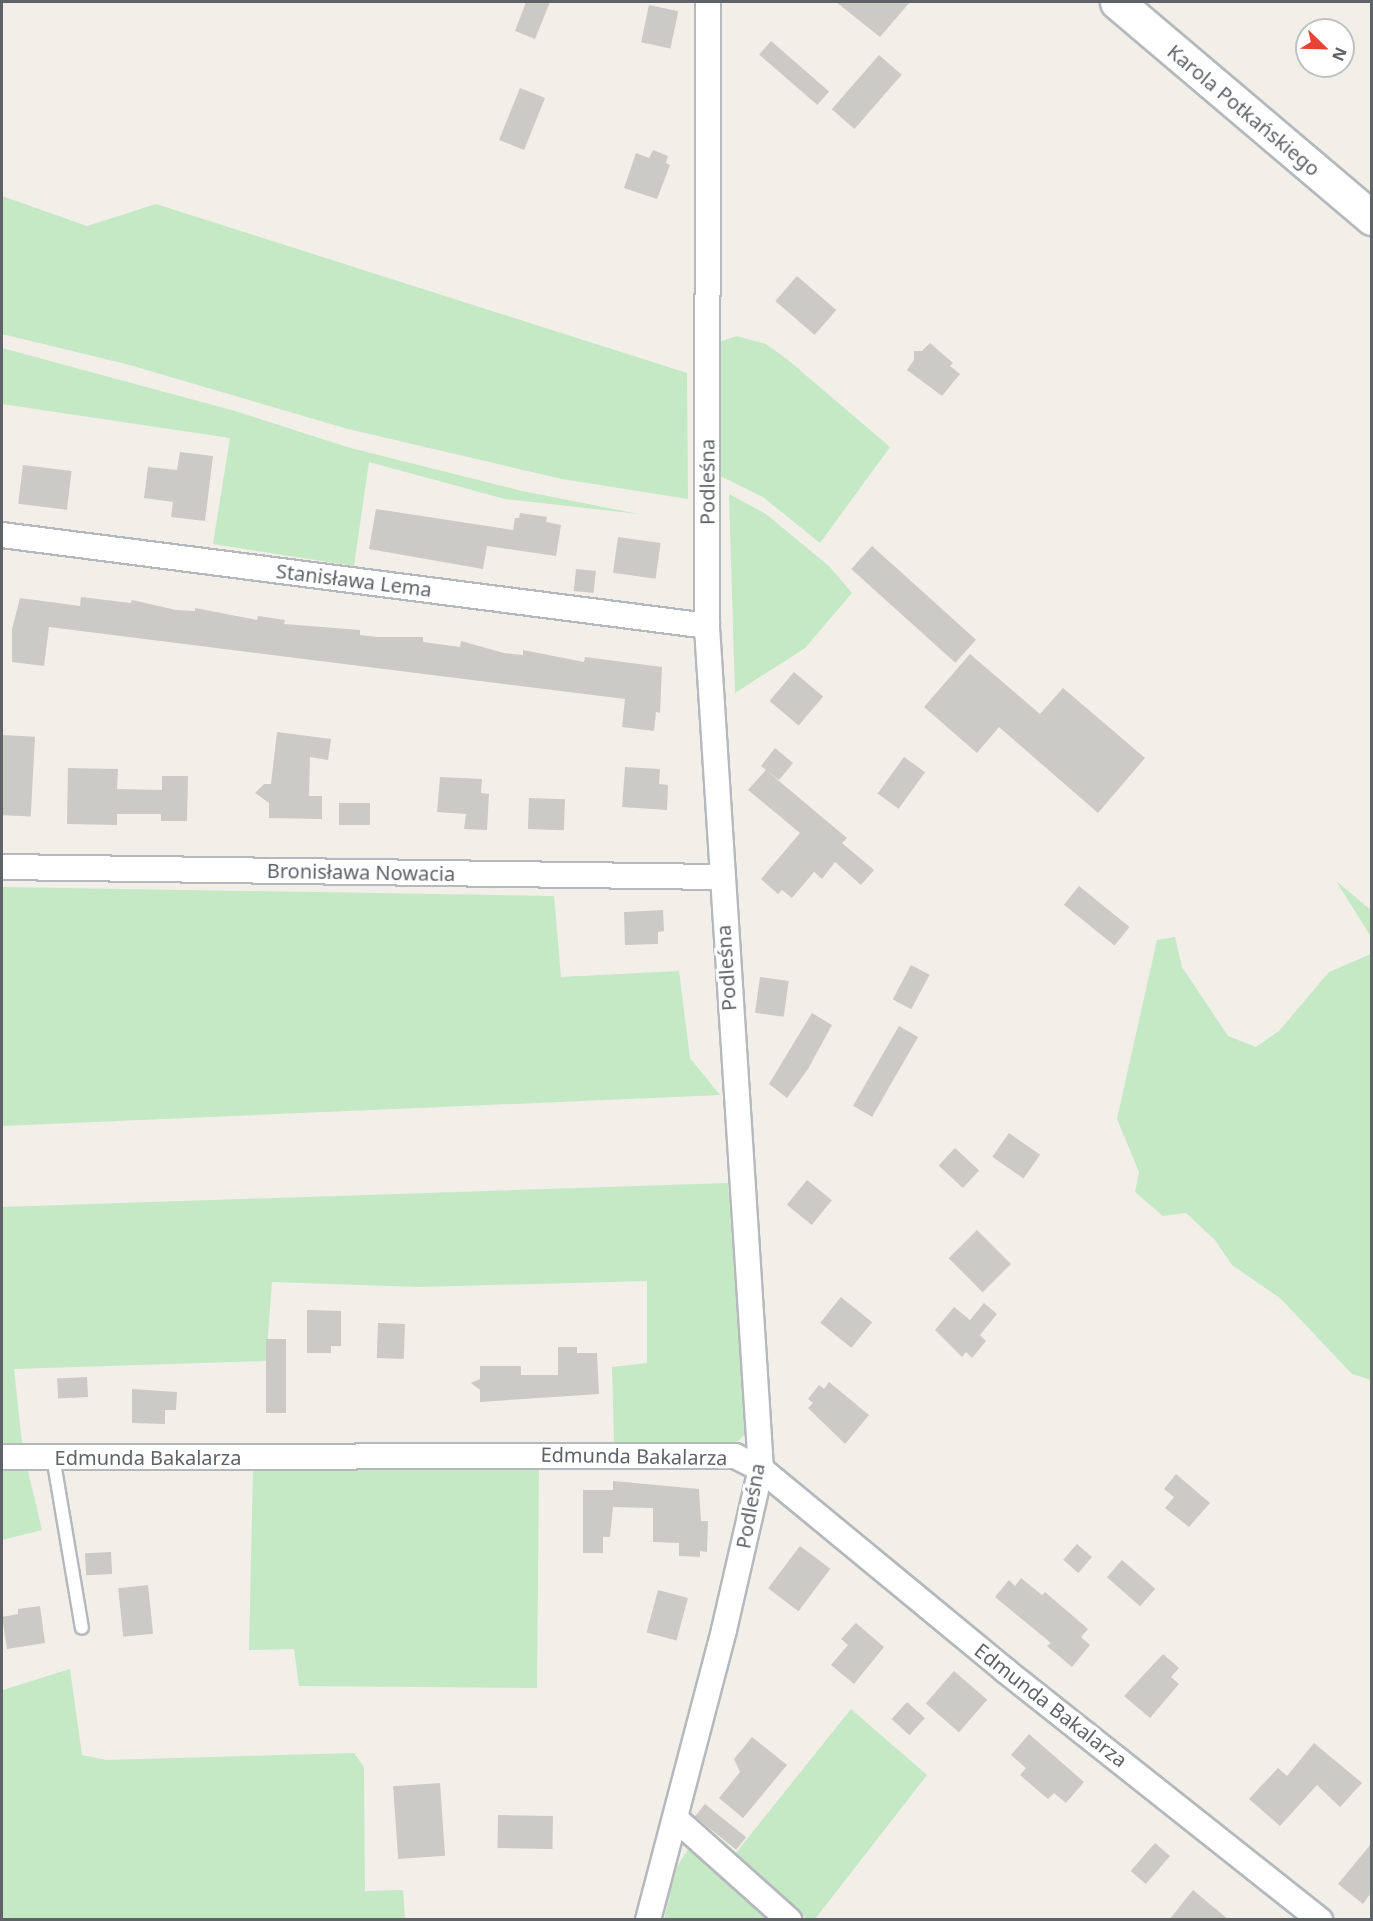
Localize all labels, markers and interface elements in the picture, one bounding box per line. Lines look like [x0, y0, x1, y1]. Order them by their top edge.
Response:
north arrow [1295, 18, 1355, 78]
street label: Karola Potkańskiego [1163, 39, 1325, 181]
text: N [1327, 44, 1352, 65]
street label: Podleśna [695, 439, 719, 525]
street label: Stanisława Lema [275, 559, 433, 601]
street label: Bronisława Nowacia [267, 858, 455, 886]
street label: Podleśna [711, 924, 741, 1012]
street label: Edmunda Bakalarza [540, 1442, 728, 1470]
street label: Edmunda Bakalarza [55, 1445, 241, 1469]
street label: Podleśna [731, 1462, 769, 1550]
street label: Edmunda Bakalarza [970, 1638, 1132, 1772]

